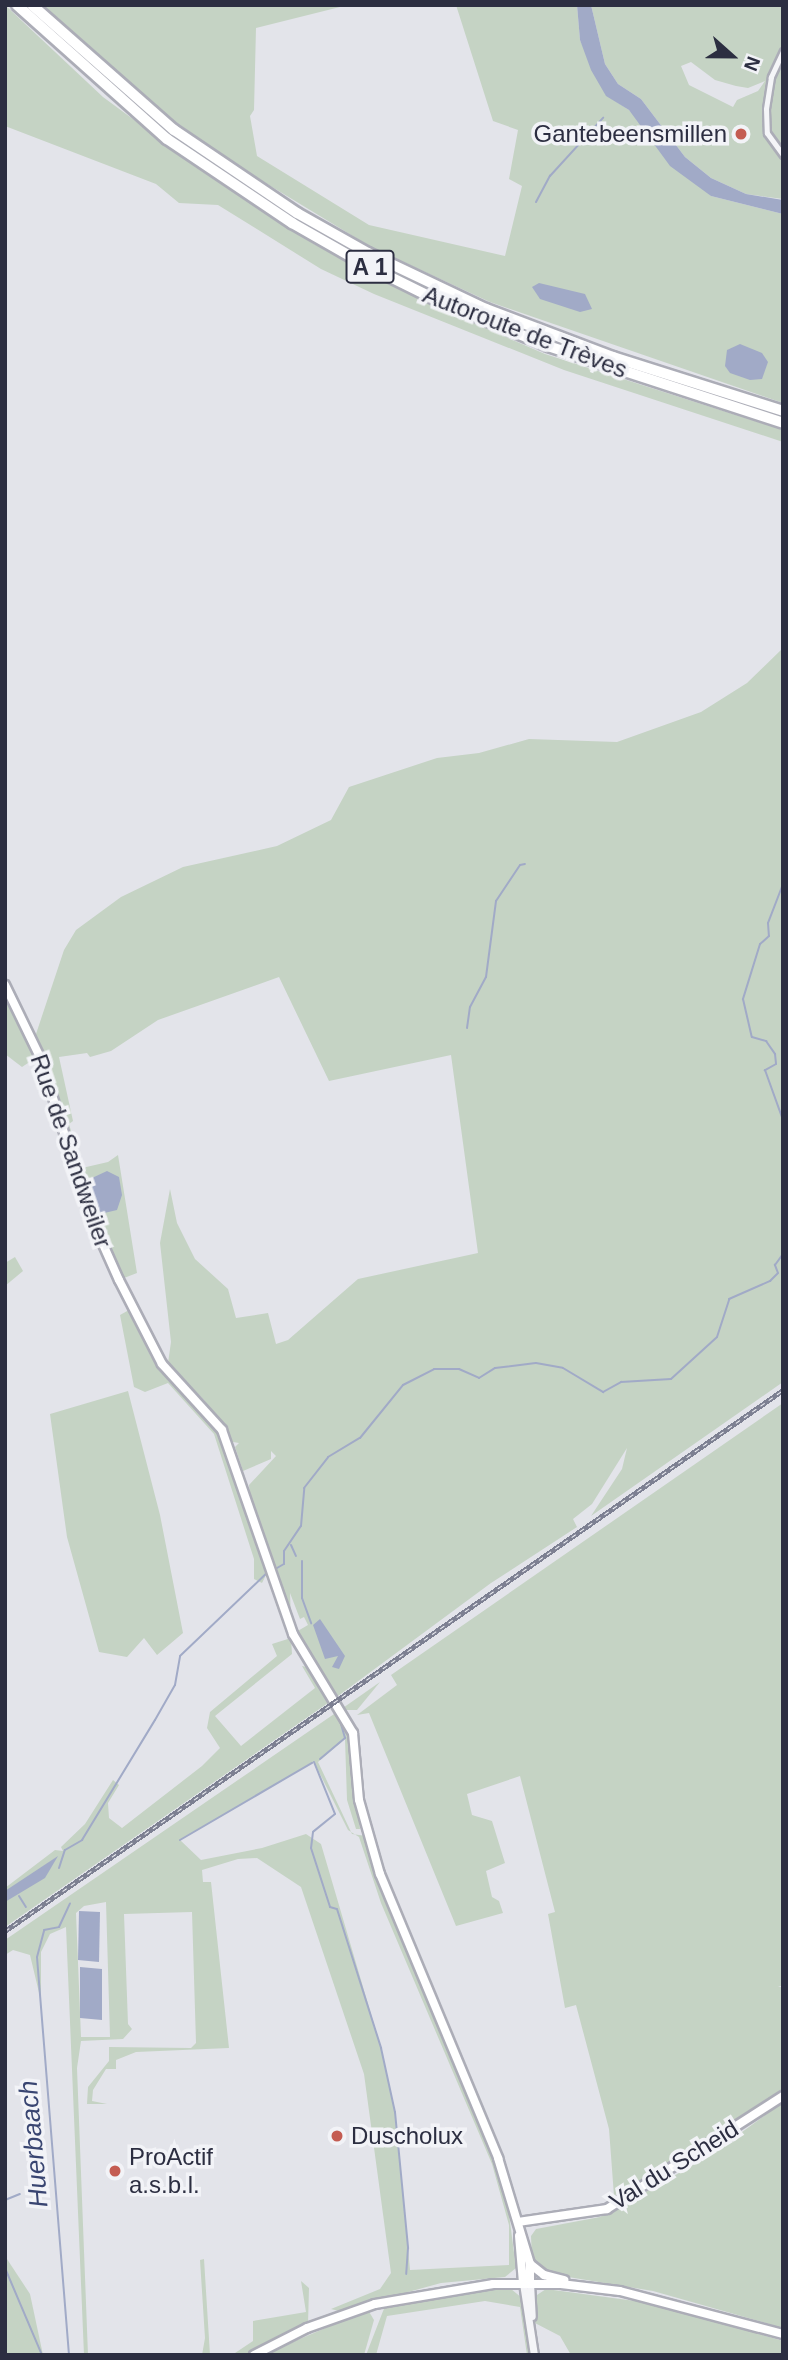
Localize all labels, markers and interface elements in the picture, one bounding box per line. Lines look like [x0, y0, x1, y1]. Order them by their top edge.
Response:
north arrow [697, 21, 767, 91]
text: N [740, 54, 764, 74]
place label: Gantebeensmillen [534, 120, 727, 148]
marker: Gantebeensmillen [733, 126, 749, 142]
road number: A 1 [344, 248, 396, 286]
street label: Autoroute de Trèves [419, 280, 631, 384]
street label: Rue de Sandweiler [24, 1050, 118, 1252]
water label: Huerbaach [13, 2079, 55, 2209]
street label: Val du Scheid [604, 2114, 744, 2216]
place label: Duscholux [351, 2122, 463, 2150]
marker: Duscholux [329, 2128, 345, 2144]
place label: ProActif a.s.b.l. [129, 2143, 213, 2199]
marker: ProActif a.s.b.l. [107, 2163, 123, 2179]

